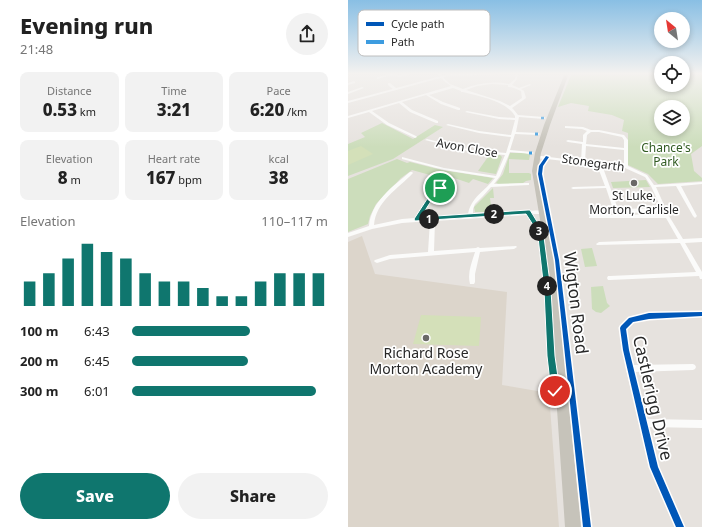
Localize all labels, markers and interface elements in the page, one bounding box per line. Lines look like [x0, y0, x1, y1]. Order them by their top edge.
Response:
text: Evening run [20, 10, 153, 40]
legend [358, 10, 490, 56]
north arrow [654, 12, 690, 48]
map controls [654, 12, 690, 136]
button: share [286, 13, 328, 55]
text: Cycle path [391, 16, 444, 31]
text: Path [391, 34, 415, 49]
text: 21:48 [20, 40, 53, 58]
button: locate [654, 56, 690, 92]
text: Distance [47, 83, 92, 98]
text: Time [161, 83, 187, 98]
text: Pace [267, 83, 291, 98]
text: 0.53 [43, 98, 77, 121]
text: 3:21 [157, 98, 191, 121]
text: 6:20 [250, 98, 284, 121]
button: layers [654, 100, 690, 136]
text: km [77, 104, 96, 119]
text: /km [284, 104, 307, 119]
street label: Avon Close [435, 134, 499, 161]
park label: Chance's Park [641, 139, 691, 170]
street label: Stonegarth [561, 150, 626, 175]
text: Elevation [46, 151, 93, 166]
text: Heart rate [148, 151, 200, 166]
text: kcal [269, 151, 289, 166]
text: 8 [58, 166, 68, 189]
text: 167 [146, 166, 175, 189]
text: 38 [269, 166, 288, 189]
pin [423, 171, 457, 205]
text: m [68, 172, 81, 187]
text: bpm [175, 172, 202, 187]
icon: arrive [429, 177, 451, 199]
marker: St Luke, Morton, Carlisle [629, 178, 639, 188]
place label: St Luke, Morton, Carlisle [589, 187, 679, 218]
pin: 2 [484, 204, 504, 224]
text: 2 [491, 206, 497, 221]
pin: 1 [419, 209, 439, 229]
text: 1 [426, 211, 432, 226]
text: Elevation [20, 212, 76, 230]
text: 110–117 m [261, 212, 328, 230]
pin: 3 [529, 221, 549, 241]
text: 3 [536, 223, 542, 238]
street label: Wigton Road [559, 250, 594, 355]
pin: 4 [537, 276, 557, 296]
text: 4 [544, 278, 550, 293]
text: 100 m [20, 322, 58, 340]
text: 6:43 [84, 322, 110, 340]
marker: Richard Rose Morton Academy [421, 333, 431, 343]
street label: Castlerigg Drive [628, 333, 679, 463]
place label: Richard Rose Morton Academy [369, 343, 483, 378]
text: 200 m [20, 352, 58, 370]
text: 6:45 [84, 352, 110, 370]
pin [538, 374, 572, 408]
icon: check [544, 380, 566, 402]
text: 300 m [20, 382, 58, 400]
text: 6:01 [84, 382, 110, 400]
button: Save [20, 473, 170, 519]
button: Share [178, 473, 328, 519]

